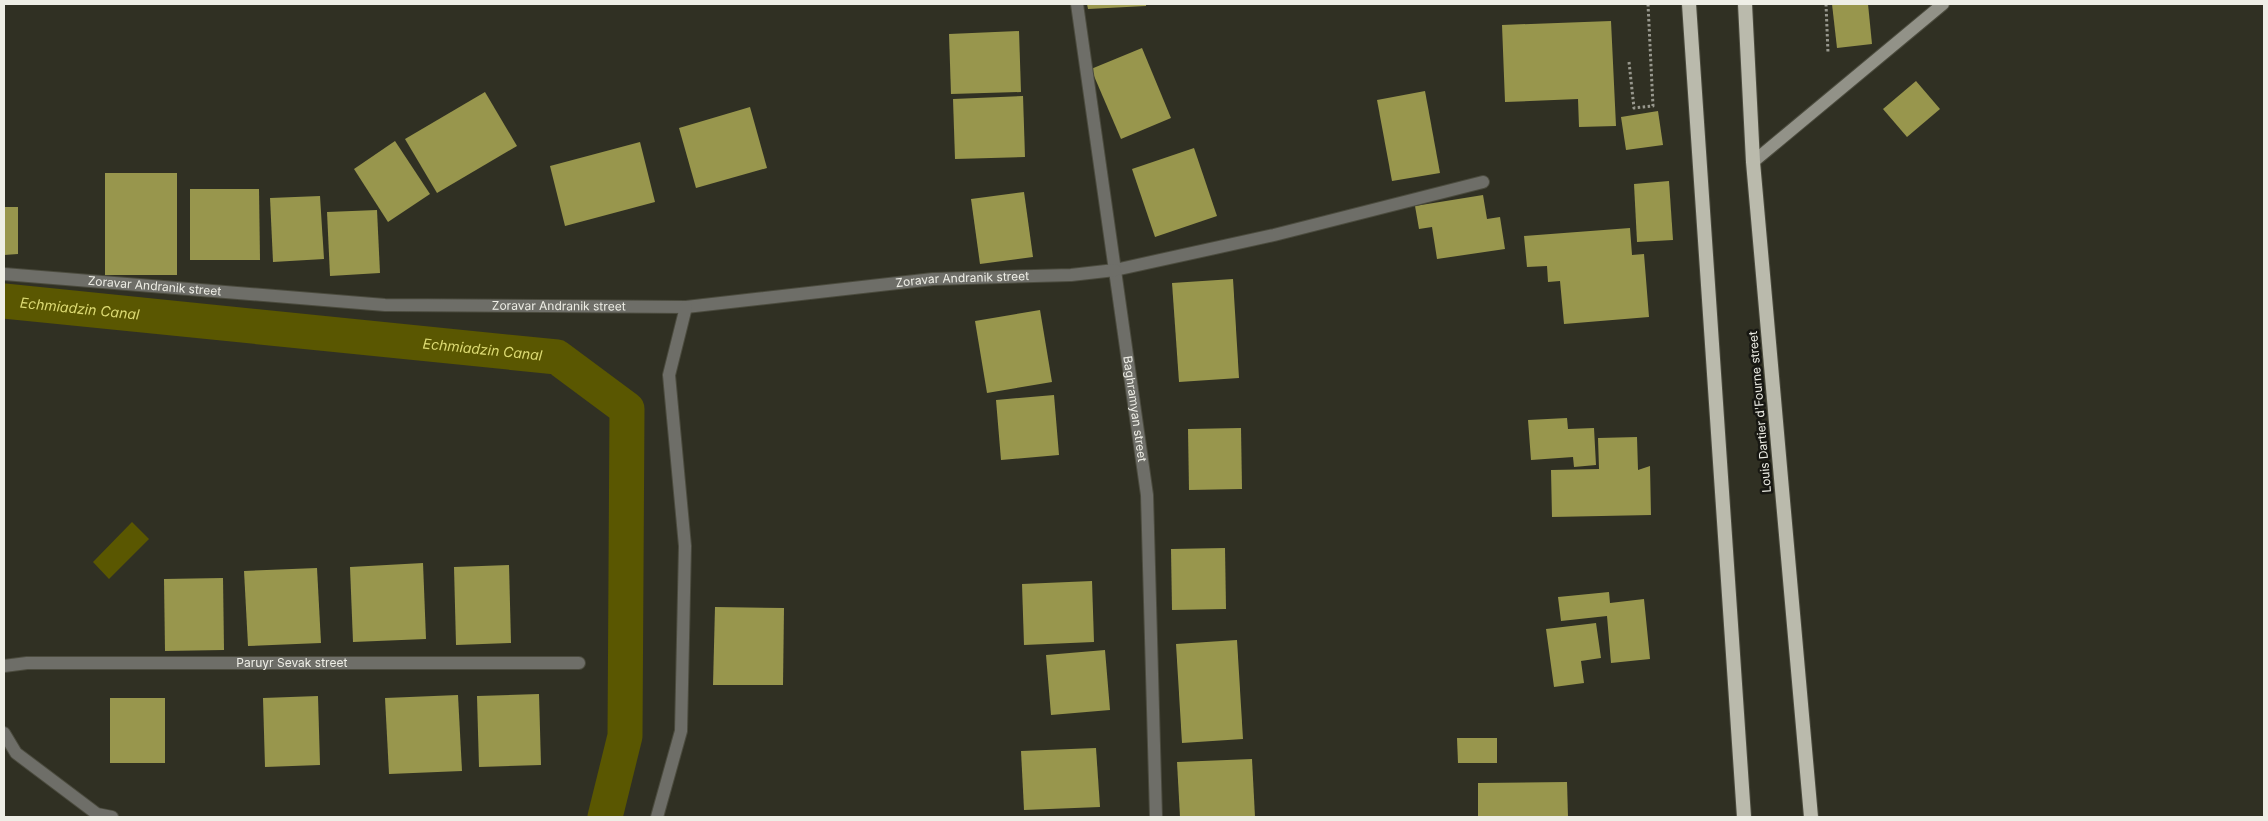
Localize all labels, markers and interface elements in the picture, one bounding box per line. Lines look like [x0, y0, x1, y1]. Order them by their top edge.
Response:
street label: Zoravar Andranik street [895, 268, 1029, 290]
street label: Zoravar Andranik street [87, 273, 222, 299]
water label: Echmiadzin Canal [19, 294, 141, 323]
street label: Zoravar Andranik street [492, 298, 626, 314]
street label: Louis Dartier d'Fourne street [1745, 331, 1774, 493]
water label: Echmiadzin Canal [422, 334, 544, 364]
street label: Baghramyan street [1120, 355, 1150, 463]
street label: Paruyr Sevak street [236, 655, 347, 670]

